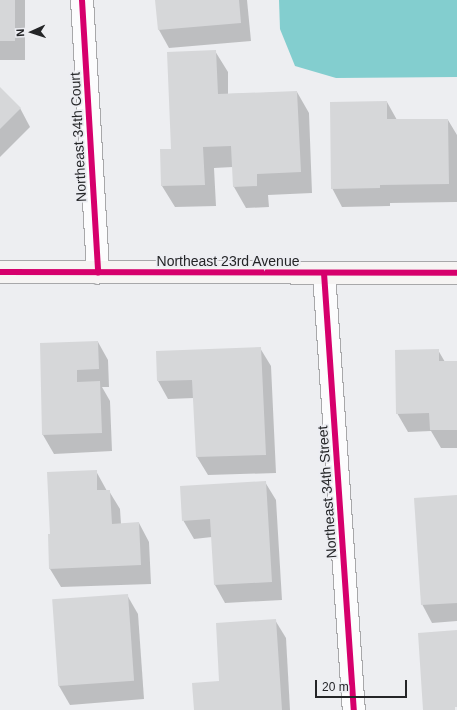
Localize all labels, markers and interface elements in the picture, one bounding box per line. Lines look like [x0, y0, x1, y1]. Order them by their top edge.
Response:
north arrow [12, 12, 52, 52]
text: N [14, 28, 26, 37]
street label: Northeast 34th Court [66, 72, 90, 202]
street label: Northeast 23rd Avenue [156, 253, 300, 269]
street label: Northeast 34th Street [314, 425, 340, 559]
scale bar [317, 672, 409, 698]
text: 20 m [322, 680, 349, 694]

